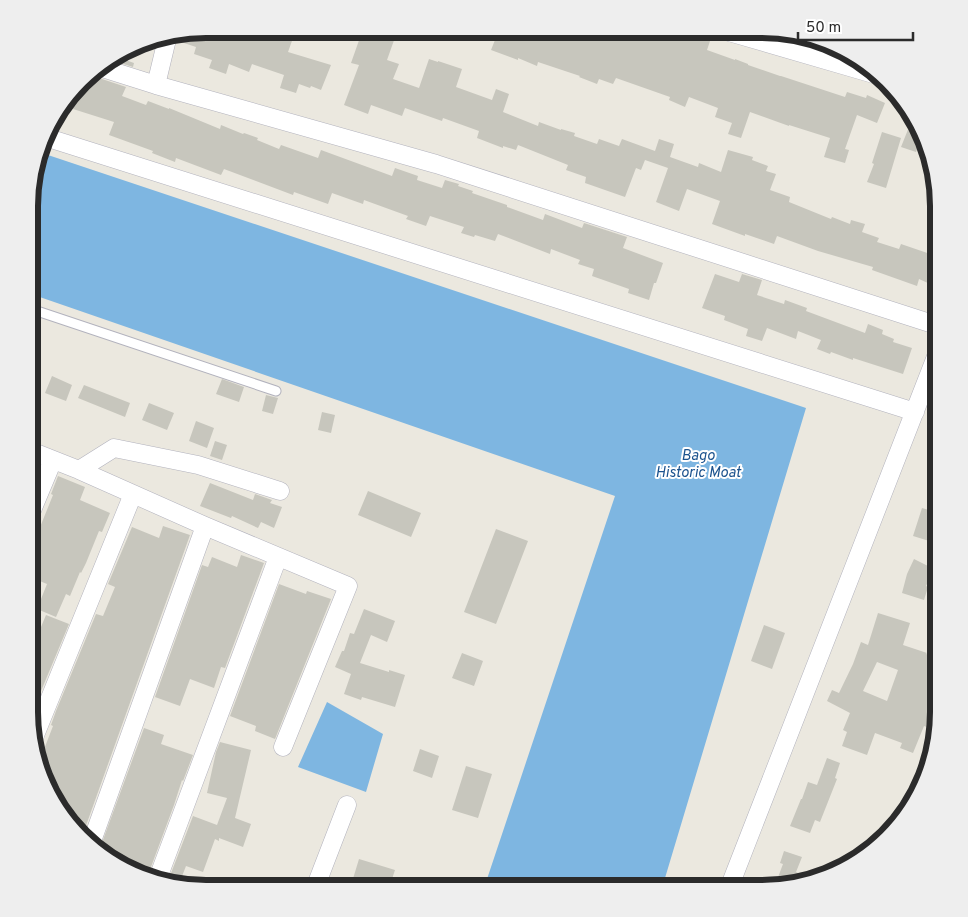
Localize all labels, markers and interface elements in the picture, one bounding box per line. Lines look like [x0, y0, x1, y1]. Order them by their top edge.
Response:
scale bar [798, 10, 913, 42]
text: 50 m [806, 19, 841, 38]
water label: Bago Historic Moat [655, 447, 742, 483]

